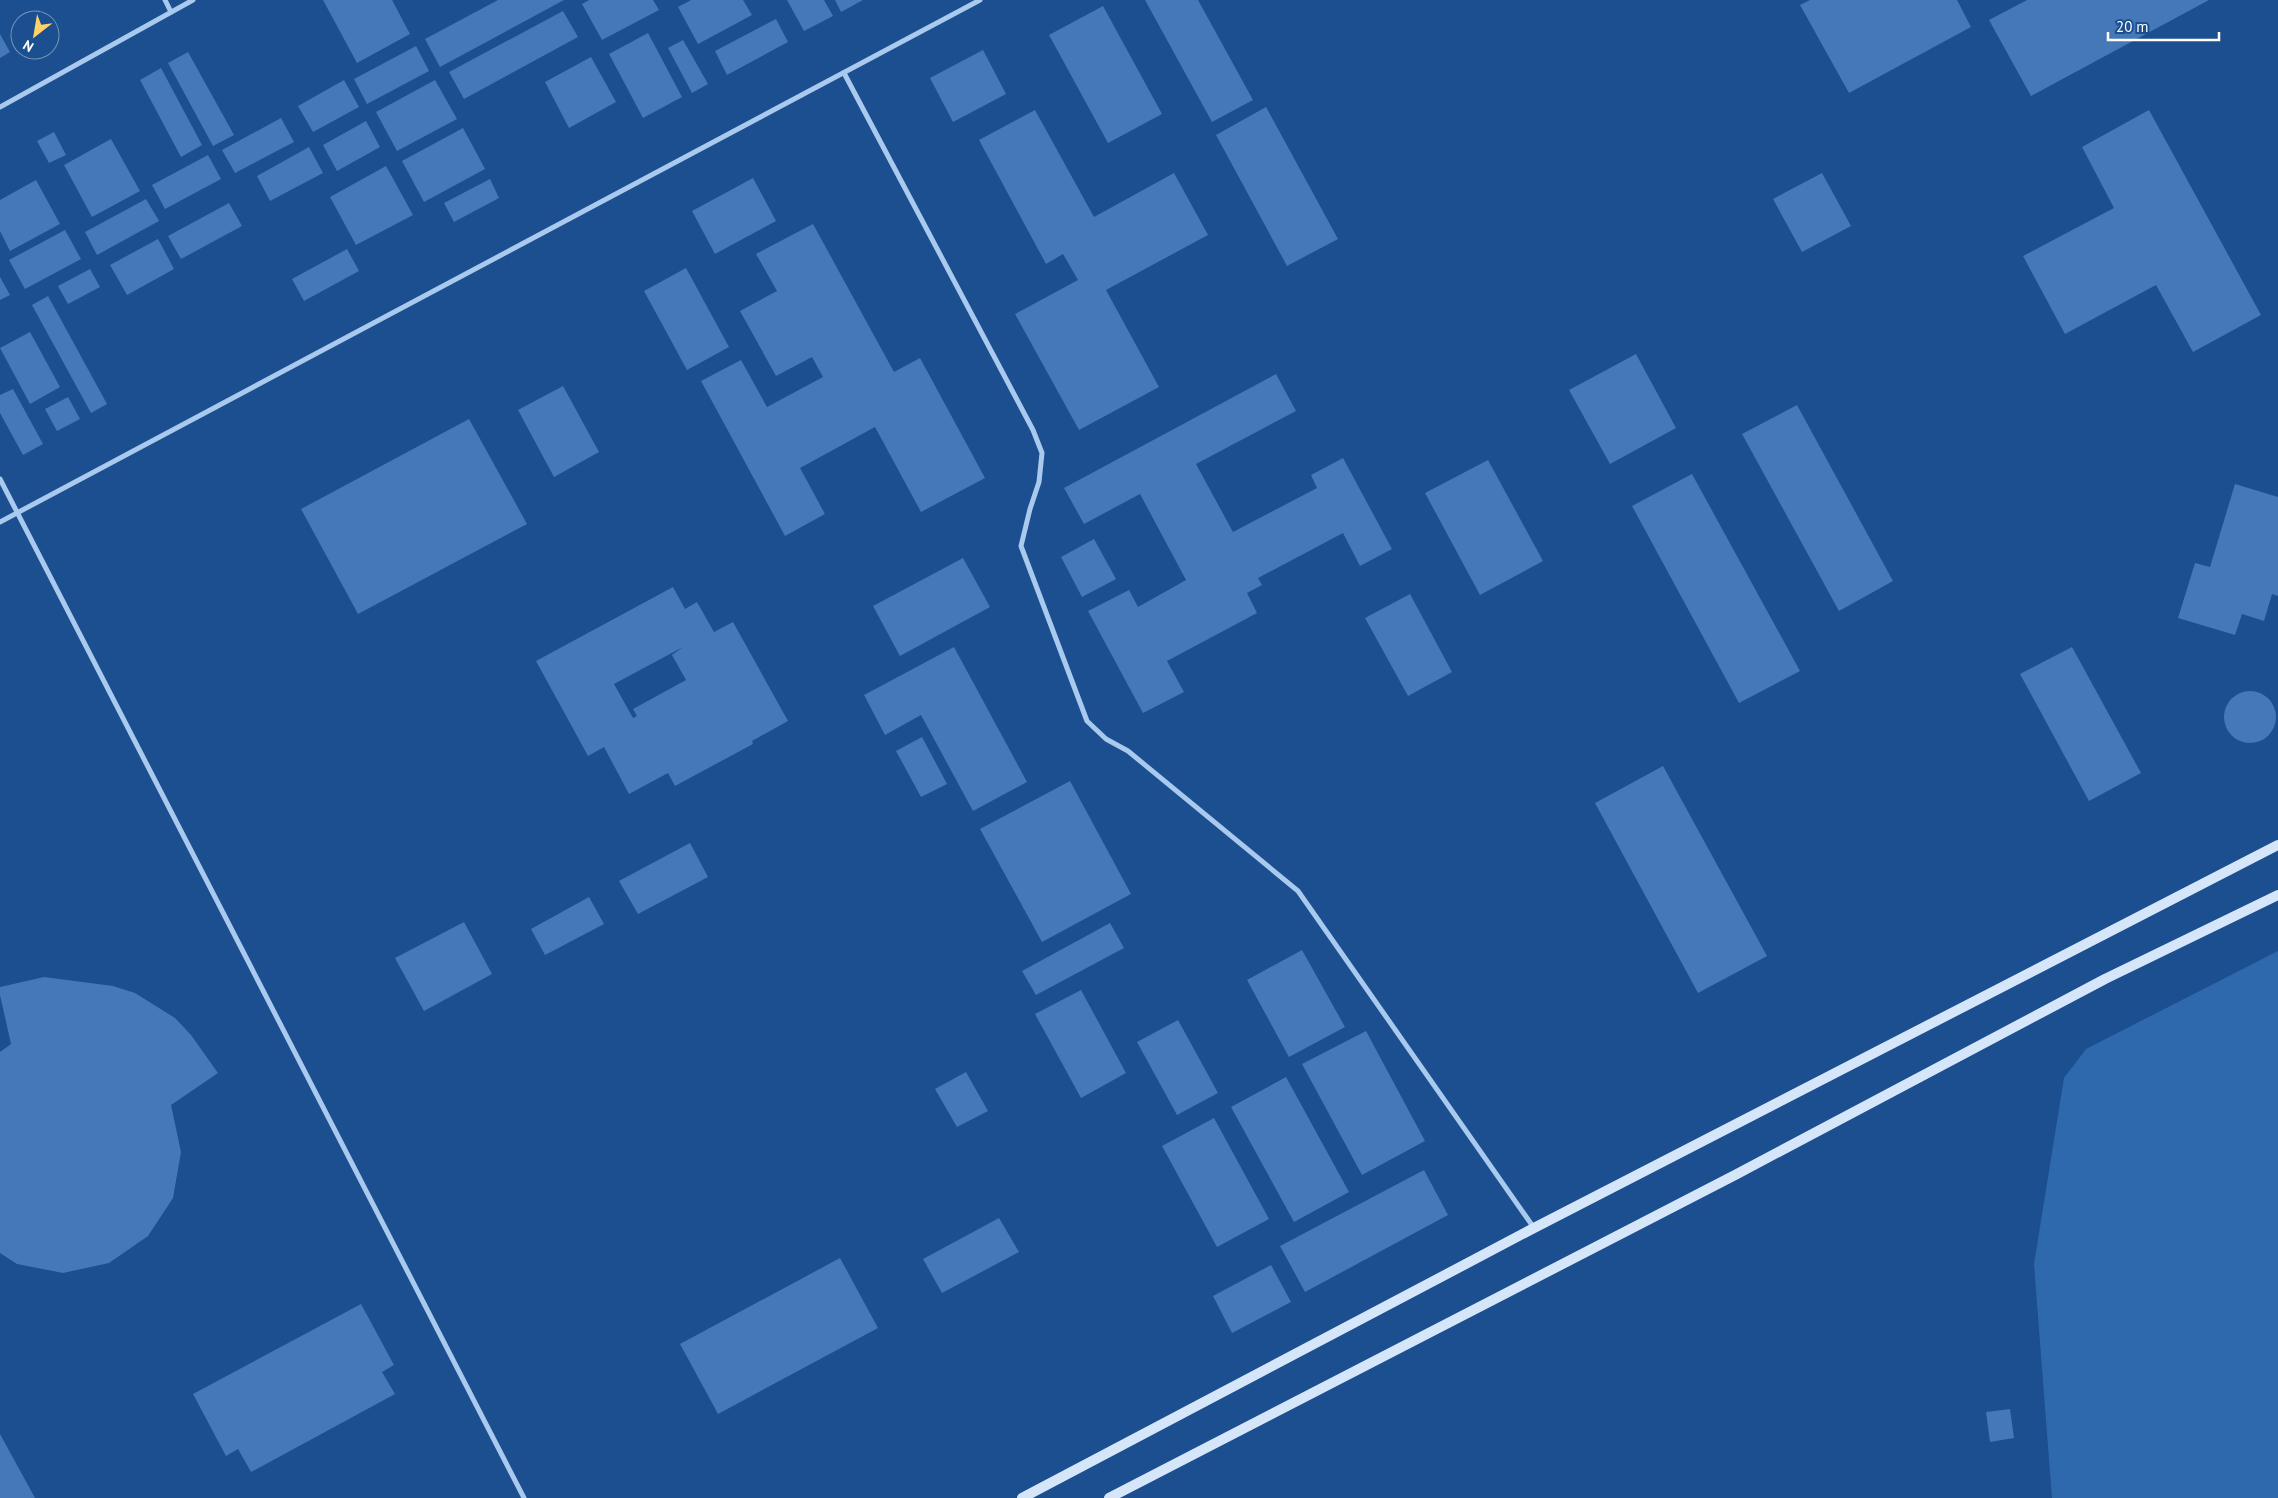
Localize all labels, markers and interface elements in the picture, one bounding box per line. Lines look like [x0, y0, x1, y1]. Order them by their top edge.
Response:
north arrow [10, 10, 60, 60]
scale bar [2108, 10, 2219, 42]
text: 20 m [2116, 17, 2149, 36]
text: N [20, 36, 37, 56]

